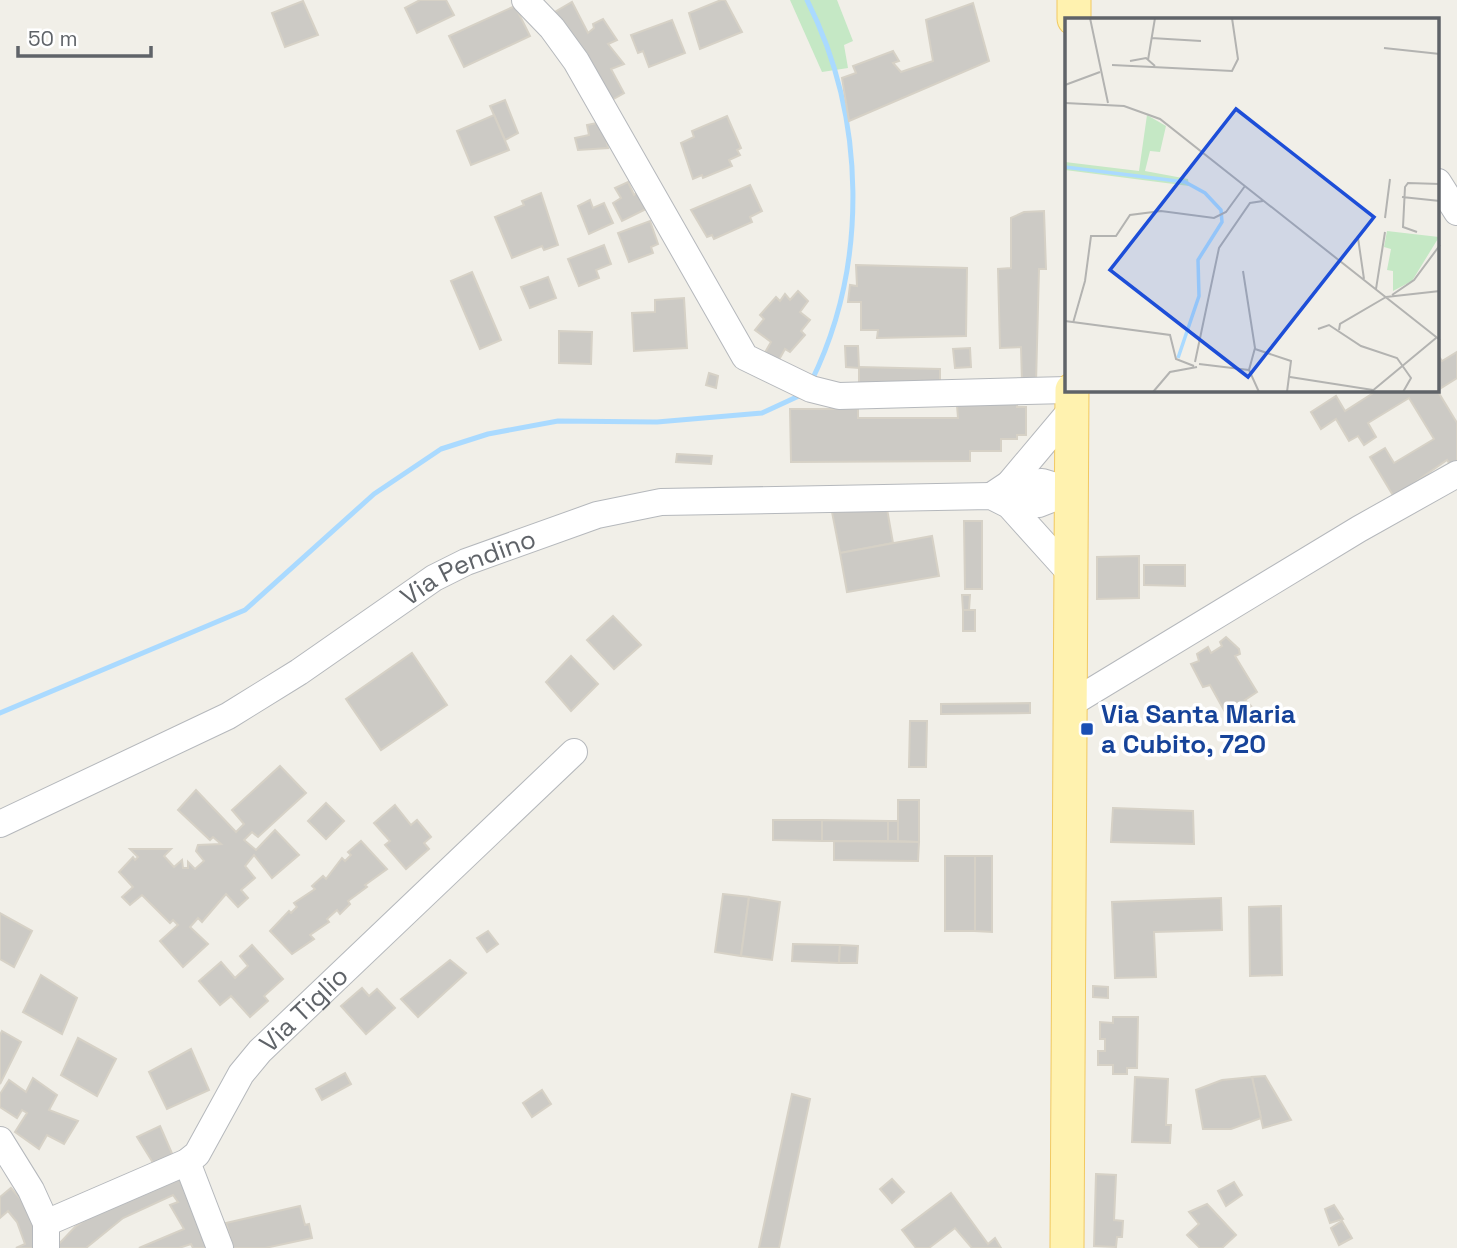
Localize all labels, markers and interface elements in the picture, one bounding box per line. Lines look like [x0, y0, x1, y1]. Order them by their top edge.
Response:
scale bar [18, 14, 150, 58]
inset map [1065, 18, 1440, 392]
text: 50 m [28, 25, 78, 52]
street label: Via Pendino [394, 521, 540, 613]
place label: Via Santa Maria a Cubito, 720 [1101, 697, 1296, 761]
marker: Via Santa Maria a Cubito, 720 [1079, 721, 1095, 737]
street label: Via Tiglio [252, 959, 355, 1060]

